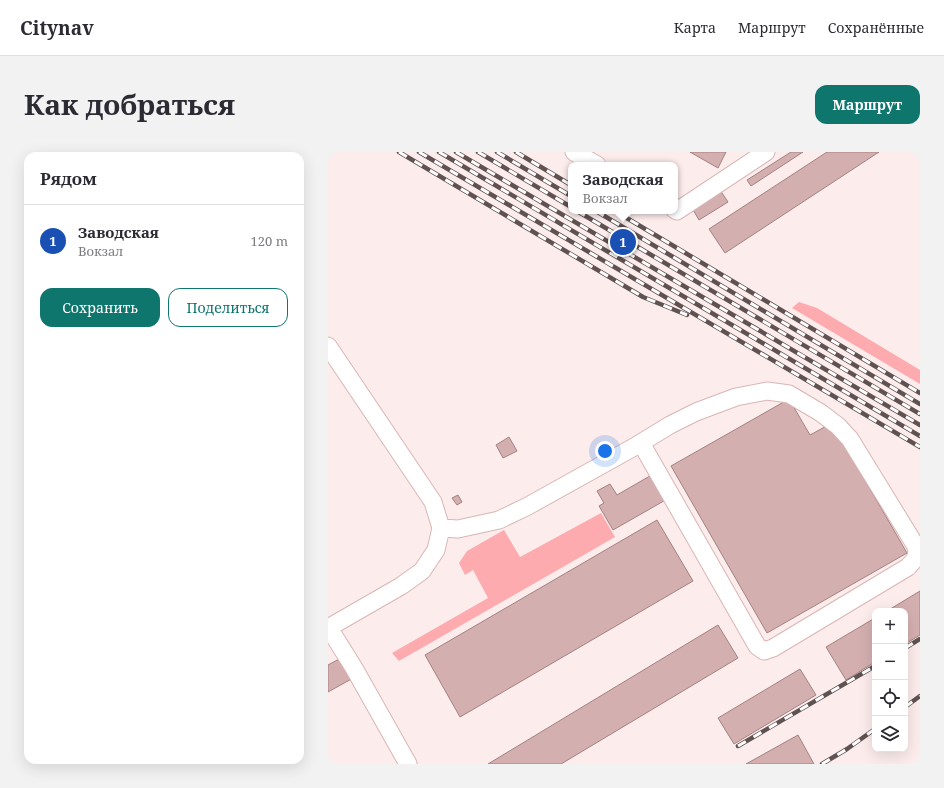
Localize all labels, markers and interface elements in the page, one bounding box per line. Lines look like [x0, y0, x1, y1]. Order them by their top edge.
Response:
text: Citynav [20, 15, 94, 41]
text: Карта [674, 18, 716, 37]
text: Маршрут [738, 18, 806, 37]
text: Сохранённые [828, 18, 924, 37]
text: Как добраться [24, 85, 235, 123]
button: Маршрут [815, 85, 920, 124]
popup [568, 162, 678, 214]
text: Рядом [40, 167, 97, 190]
text: Заводская [583, 169, 663, 189]
text: Вокзал [583, 189, 628, 207]
text: Заводская [78, 222, 159, 242]
pin: 1 [610, 227, 636, 257]
text: 1 [49, 232, 57, 250]
text: 120 m [251, 232, 288, 250]
text: Вокзал [78, 242, 123, 260]
button: Сохранить [40, 288, 160, 327]
button: Поделиться [168, 288, 288, 327]
your location [595, 441, 615, 461]
map controls [872, 608, 908, 752]
button: + [872, 608, 908, 644]
button: − [872, 644, 908, 680]
button: locate [872, 680, 908, 716]
button: layers [872, 716, 908, 752]

